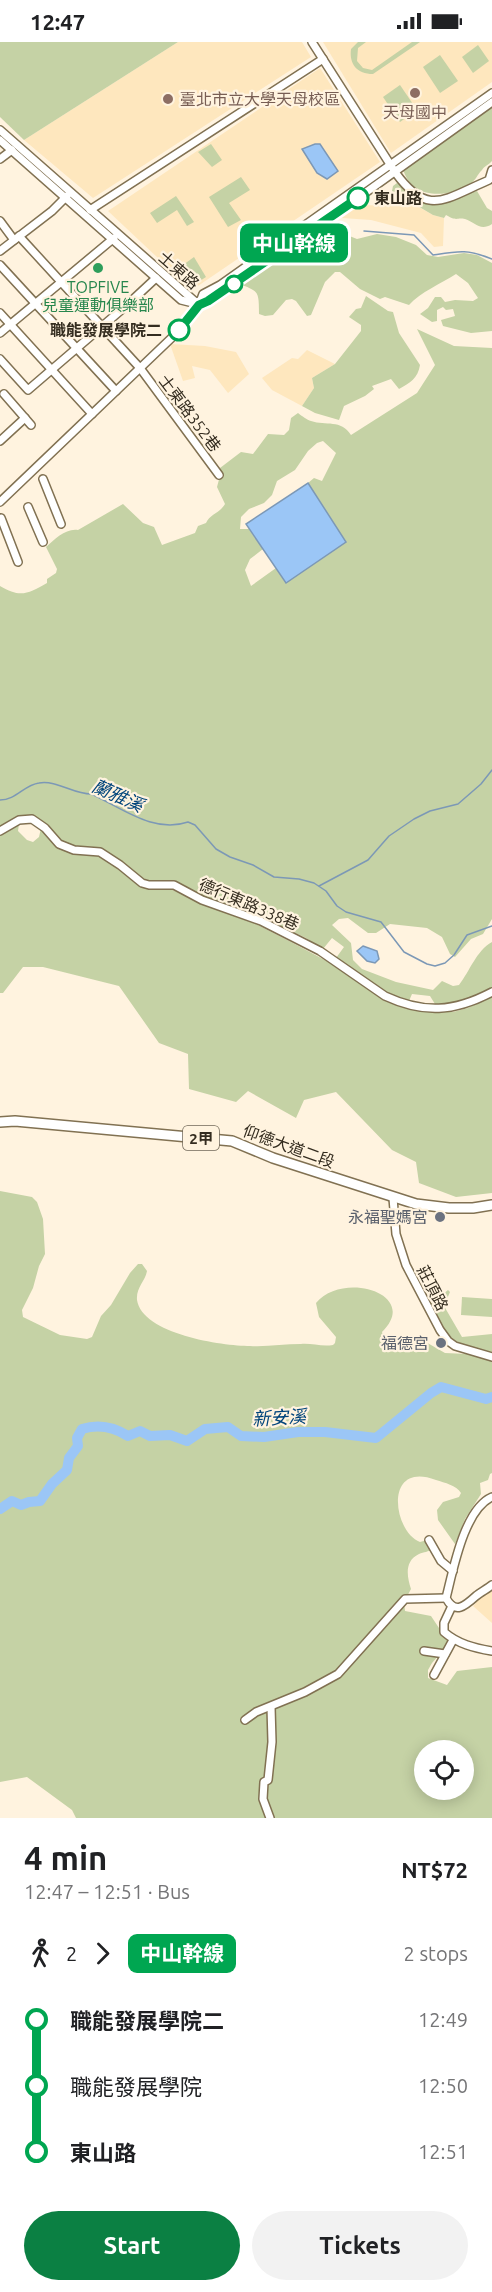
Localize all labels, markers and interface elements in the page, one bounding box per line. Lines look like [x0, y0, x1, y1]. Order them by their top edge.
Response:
text: 12:47 [30, 9, 85, 34]
marker: 天母國中 [408, 86, 422, 100]
place label: 臺北市立大學天母校區 [180, 90, 340, 108]
marker: 臺北市立大學天母校區 [161, 92, 175, 106]
place label: 天母國中 [383, 103, 447, 121]
marker: 東山路 [347, 187, 369, 209]
place label: 東山路 [374, 189, 422, 207]
line badge: 中山幹線 [252, 224, 336, 262]
text: 中山幹線 [252, 231, 336, 255]
street label: 士東路 [155, 247, 203, 293]
marker: TOPFIVE 兒童運動俱樂部 [91, 261, 105, 275]
unlabelled marker [225, 275, 243, 293]
place label: TOPFIVE 兒童運動俱樂部 [42, 278, 154, 314]
marker: 職能發展學院二 [168, 319, 190, 341]
place label: 職能發展學院二 [50, 321, 162, 339]
street label: 士東路352巷 [155, 371, 225, 455]
water label: 蘭雅溪 [89, 775, 149, 816]
street label: 德行東路338巷 [196, 875, 302, 933]
street label: 仰德大道二段 [241, 1121, 337, 1171]
road number: 2甲 [183, 1126, 219, 1150]
place label: 永福聖媽宮 [348, 1208, 428, 1226]
marker: 永福聖媽宮 [433, 1210, 447, 1224]
street label: 莊頂路 [414, 1263, 452, 1313]
place label: 福德宮 [381, 1334, 429, 1352]
marker: 福德宮 [434, 1336, 448, 1350]
water label: 新安溪 [252, 1405, 309, 1428]
map controls [414, 1740, 474, 1800]
button: locate [414, 1740, 474, 1800]
text: 4 min [24, 1839, 107, 1876]
text: NT$72 [401, 1857, 468, 1882]
text: 12:47 – 12:51 · Bus [24, 1880, 190, 1903]
icon: walk [24, 1937, 57, 1970]
icon: forward [86, 1937, 119, 1970]
text: 中山幹線 [140, 1941, 224, 1965]
text: 2 [66, 1942, 77, 1965]
text: 2 stops [404, 1942, 468, 1965]
text: 職能發展學院二 [70, 2008, 224, 2033]
text: 12:49 [418, 2008, 468, 2031]
text: 職能發展學院 [70, 2074, 202, 2099]
text: 12:50 [418, 2074, 468, 2097]
text: 東山路 [70, 2140, 136, 2165]
text: 12:51 [418, 2140, 468, 2163]
button: Start [24, 2211, 240, 2280]
button: Tickets [252, 2211, 468, 2280]

